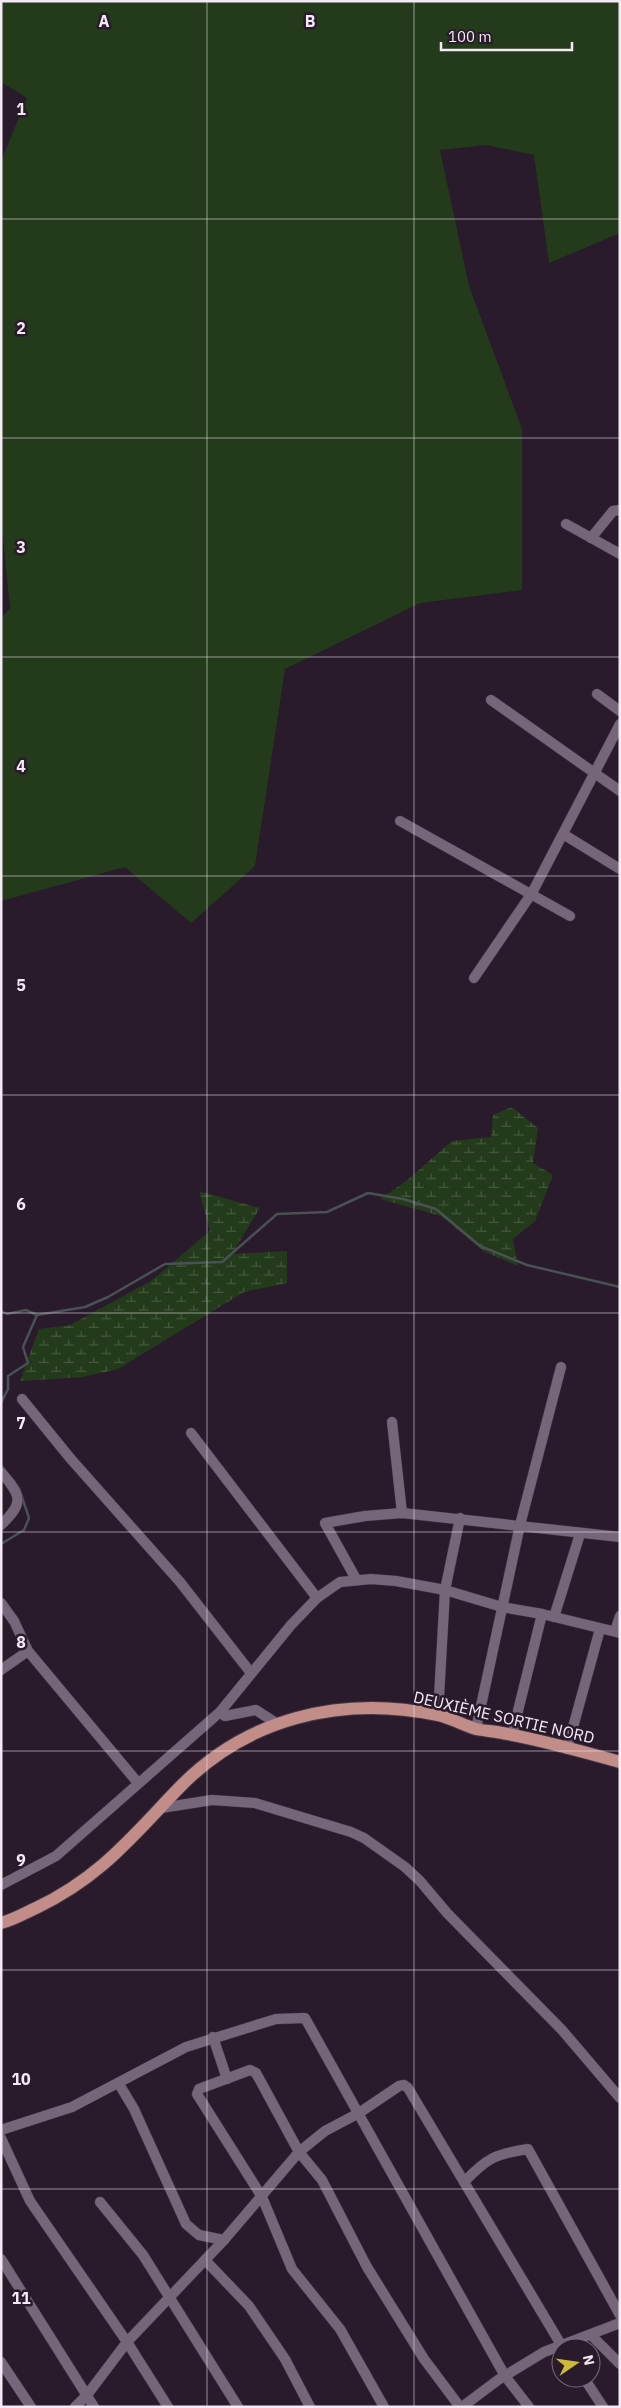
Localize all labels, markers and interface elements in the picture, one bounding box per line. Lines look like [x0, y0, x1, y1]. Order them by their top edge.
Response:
text: A [99, 11, 110, 31]
text: B [305, 11, 316, 31]
scale bar [441, 20, 572, 52]
text: 100 m [448, 27, 492, 46]
text: 1 [16, 99, 26, 119]
text: 2 [16, 318, 26, 338]
text: 3 [16, 537, 26, 557]
text: 4 [16, 756, 26, 776]
text: 5 [16, 975, 26, 995]
text: 6 [16, 1194, 26, 1214]
text: 7 [16, 1413, 26, 1433]
text: 8 [16, 1632, 26, 1652]
street label: DEUXIÈME SORTIE NORD [412, 1685, 597, 1748]
text: 9 [16, 1850, 26, 1870]
text: 10 [11, 2069, 31, 2089]
text: 11 [11, 2288, 31, 2308]
north arrow [551, 2338, 601, 2388]
text: N [579, 2353, 599, 2367]

